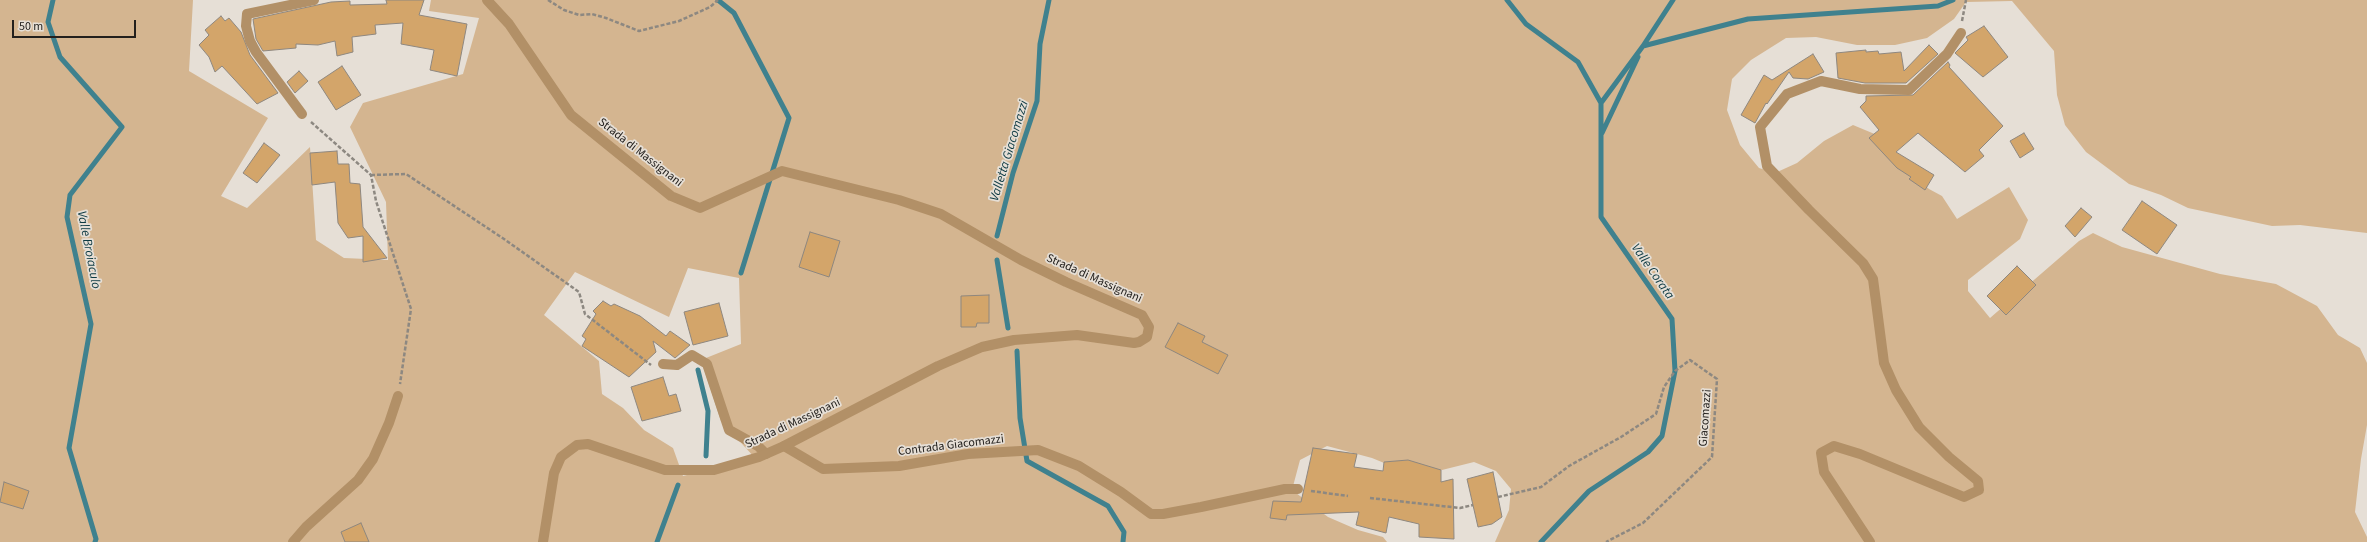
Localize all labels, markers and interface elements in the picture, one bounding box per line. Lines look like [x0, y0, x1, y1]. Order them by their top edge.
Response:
scale bar [14, 12, 138, 38]
text: 50 m [19, 18, 43, 35]
water label: Valletta Giacomazzi [987, 99, 1033, 203]
street label: Strada di Massignani [595, 116, 685, 190]
water label: Valle Broiaculo [73, 210, 103, 290]
water label: Valle Corata [1627, 241, 1677, 303]
street label: Strada di Massignani [1044, 251, 1144, 307]
street label: Giacomazzi [1697, 389, 1715, 447]
street label: Strada di Massignani [743, 396, 843, 452]
street label: Contrada Giacomazzi [897, 432, 1005, 460]

